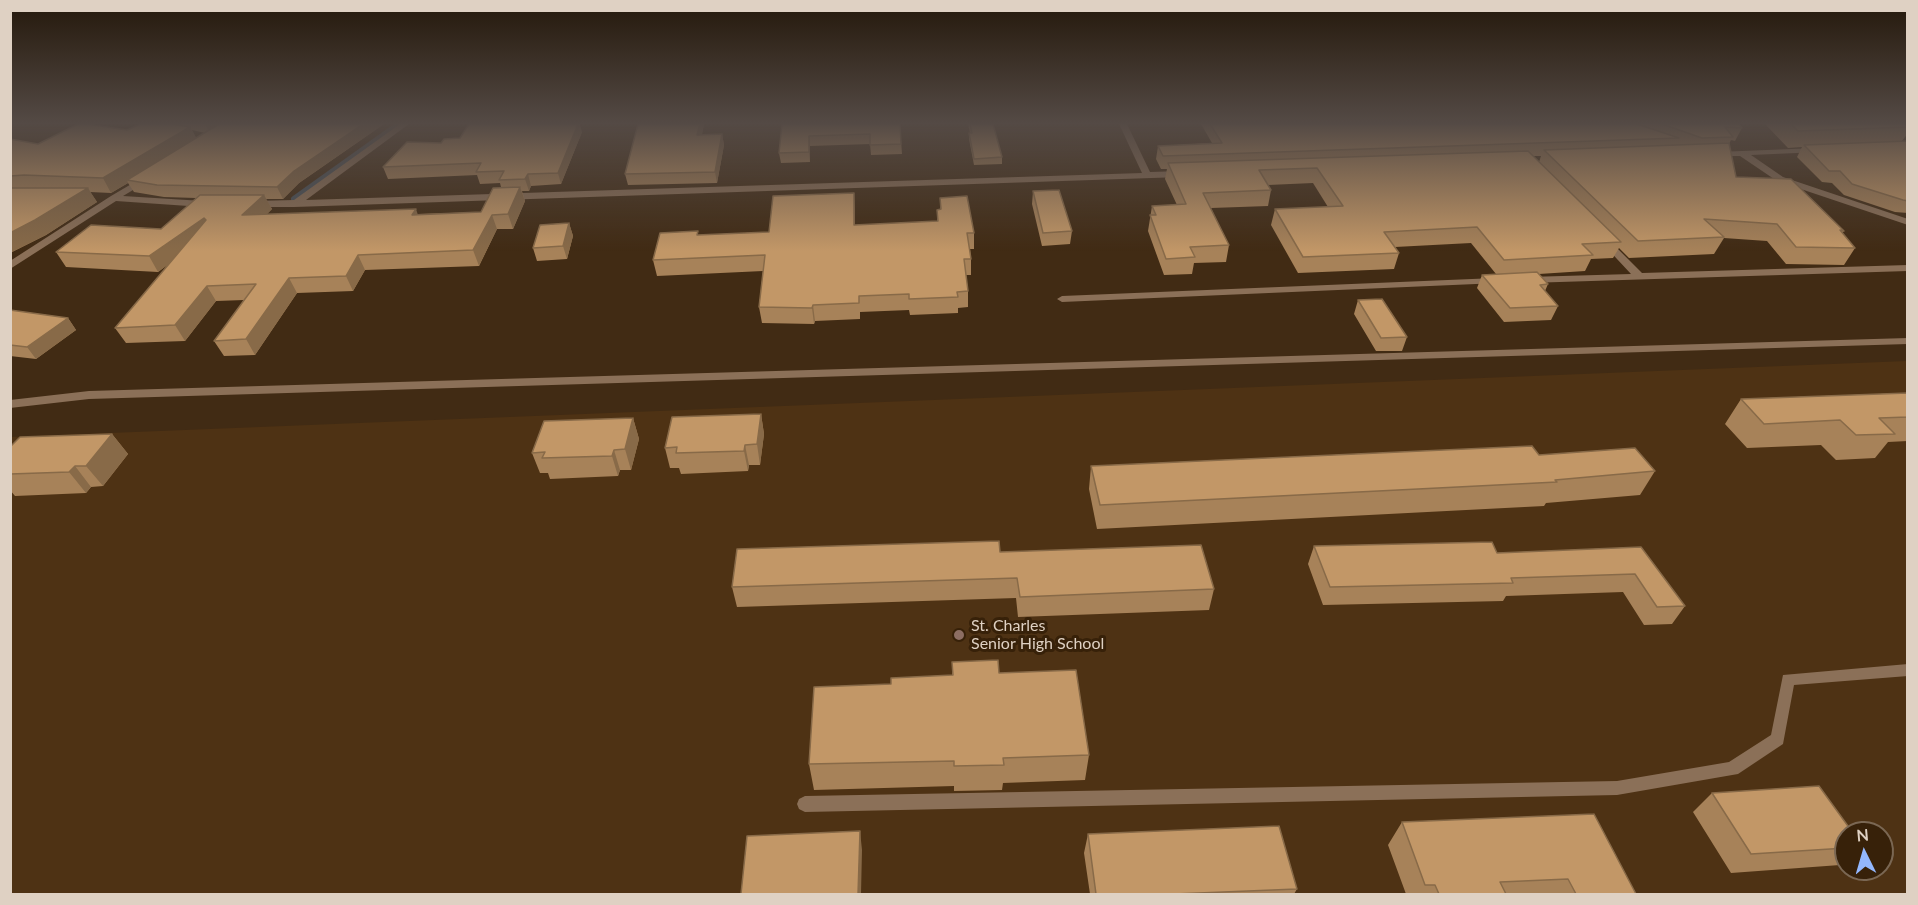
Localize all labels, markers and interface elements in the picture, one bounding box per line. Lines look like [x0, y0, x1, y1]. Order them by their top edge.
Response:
place label: St. Charles Senior High School [971, 616, 1104, 654]
marker: St. Charles Senior High School [952, 628, 966, 642]
north arrow [1834, 821, 1894, 881]
text: N [1856, 825, 1870, 845]

